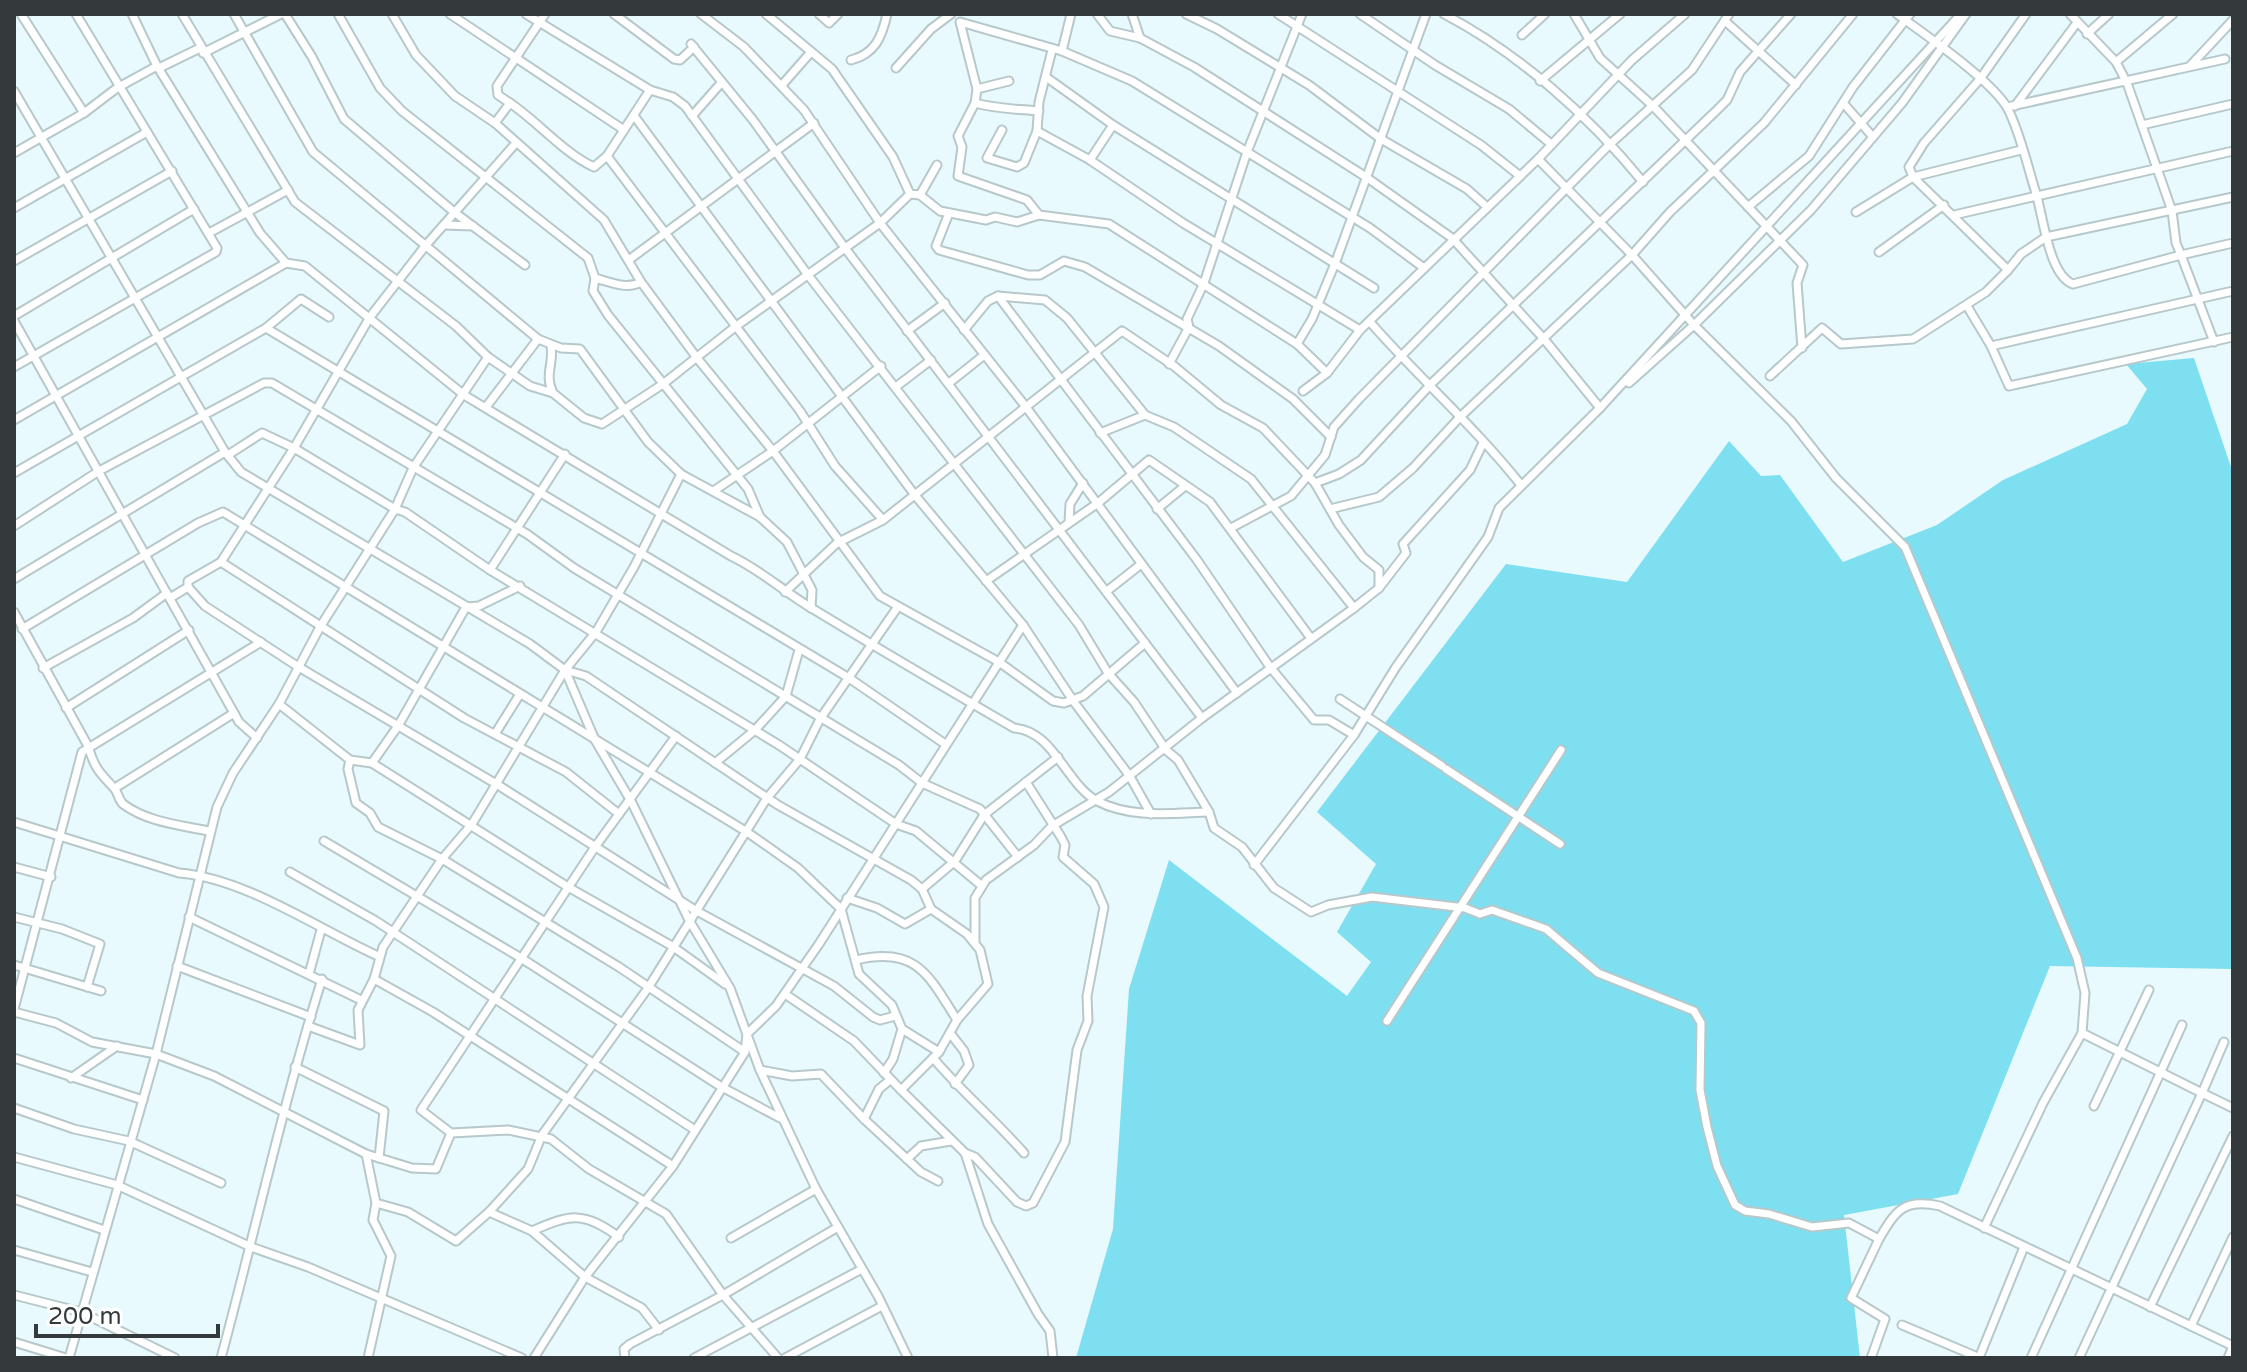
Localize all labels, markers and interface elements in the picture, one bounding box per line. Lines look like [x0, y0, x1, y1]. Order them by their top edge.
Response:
scale bar [36, 1288, 218, 1338]
text: 200 m [48, 1302, 122, 1331]

